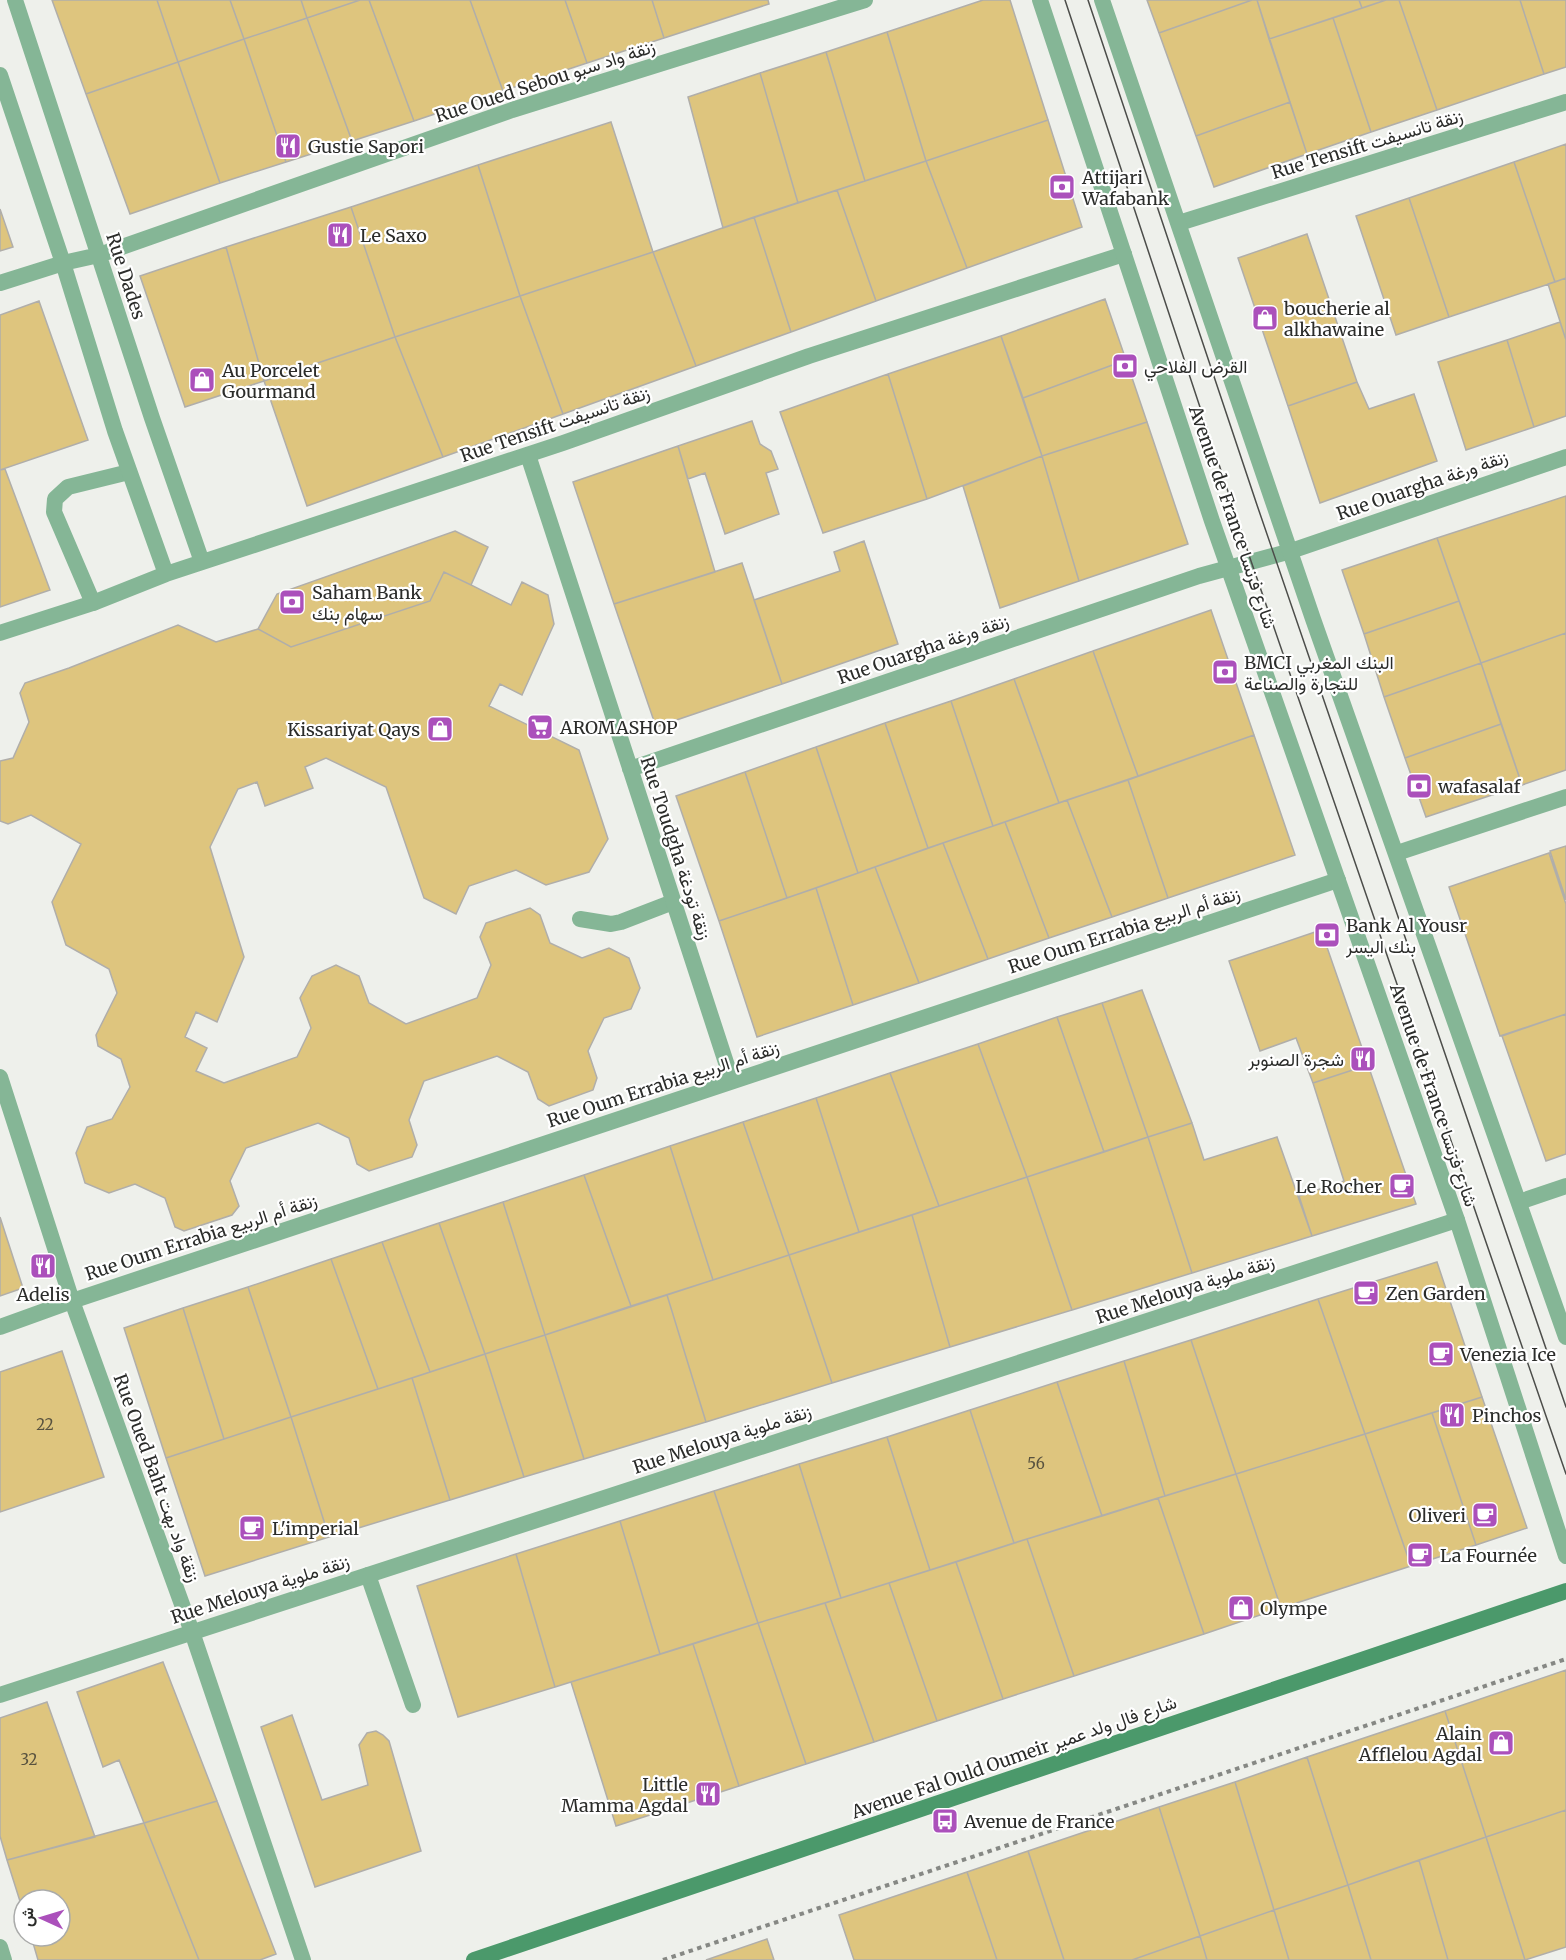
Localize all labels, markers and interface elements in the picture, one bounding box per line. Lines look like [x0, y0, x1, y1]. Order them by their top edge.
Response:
street label: Rue Oued Sebou زنقة واد سبو [432, 35, 658, 127]
street label: Rue Tensift زنقة تانسيفت [1269, 104, 1465, 184]
restaurant icon: Gustie Sapori [273, 131, 303, 161]
place label: Gustie Sapori [308, 135, 424, 158]
place label: Attijari Wafabank [1081, 166, 1170, 210]
bank icon: Attijari Wafabank [1047, 172, 1077, 202]
restaurant icon: Le Saxo [325, 220, 355, 250]
place label: Le Saxo [360, 224, 427, 247]
street label: Rue Dades [101, 230, 151, 322]
place label: boucherie al alkhawaine [1283, 297, 1390, 341]
shop icon: boucherie al alkhawaine [1250, 303, 1280, 333]
bank icon: القرض الفلاحي [1110, 351, 1140, 381]
place label: القرض الفلاحي [1144, 355, 1248, 382]
place label: Au Porcelet Gourmand [221, 359, 320, 403]
shop icon: Au Porcelet Gourmand [187, 365, 217, 395]
street label: Rue Tensift زنقة تانسيفت [457, 381, 653, 467]
street label: Avenue de France شارع فرنسا [1183, 402, 1282, 632]
street label: Rue Ouargha زنقة ورغة [1333, 445, 1511, 525]
place label: Saham Bank سهام بنك [312, 581, 422, 626]
bank icon: Saham Bank سهام بنك [277, 587, 307, 617]
street label: Rue Ouargha زنقة ورغة [834, 609, 1012, 689]
place label: BMCI البنك المغربي للتجارة والصناعة [1244, 651, 1394, 695]
bank icon: BMCI البنك المغربي للتجارة والصناعة [1210, 657, 1240, 687]
supermarket icon: AROMASHOP [525, 712, 555, 742]
shop icon: Kissariyat Qays [425, 714, 455, 744]
place label: AROMASHOP [559, 716, 678, 739]
place label: Kissariyat Qays [287, 718, 420, 741]
street label: Rue Toudgha زنقة تودغة [635, 753, 717, 943]
bank icon: wafasalaf [1404, 771, 1434, 801]
place label: wafasalaf [1437, 775, 1522, 798]
street label: Rue Oum Errabia زنقة أم الربيع [1005, 882, 1243, 979]
place label: Bank Al Yousr بنك اليسر [1345, 914, 1467, 958]
bank icon: Bank Al Yousr بنك اليسر [1312, 920, 1342, 950]
street label: Avenue de France شارع فرنسا [1384, 980, 1483, 1210]
street label: Rue Oum Errabia زنقة أم الربيع [544, 1036, 782, 1133]
restaurant icon: شجرة الصنوبر [1348, 1044, 1378, 1074]
place label: شجرة الصنوبر [1247, 1048, 1344, 1071]
cafe icon: Le Rocher [1387, 1171, 1417, 1201]
place label: Le Rocher [1295, 1175, 1382, 1198]
street label: Rue Oum Errabia زنقة أم الربيع [82, 1189, 320, 1286]
street label: Rue Melouya زنقة ملوية [1093, 1249, 1277, 1329]
restaurant icon: Adelis [28, 1251, 58, 1281]
cafe icon: Zen Garden [1351, 1278, 1381, 1308]
place label: Zen Garden [1386, 1282, 1486, 1305]
place label: Adelis [15, 1283, 70, 1306]
cafe icon: Venezia Ice [1426, 1339, 1456, 1369]
place label: Venezia Ice [1459, 1343, 1556, 1366]
street label: Rue Oued Baht زنقة واد بهت [109, 1371, 205, 1585]
street label: Rue Melouya زنقة ملوية [630, 1399, 814, 1479]
restaurant icon: Pinchos [1437, 1400, 1467, 1430]
place label: Pinchos [1472, 1404, 1541, 1427]
house number: 22 [36, 1415, 54, 1434]
house number: 56 [1027, 1454, 1045, 1473]
cafe icon: Oliveri [1470, 1500, 1500, 1530]
place label: Oliveri [1409, 1504, 1466, 1527]
cafe icon: L'imperial [237, 1513, 267, 1543]
place label: L'imperial [272, 1517, 359, 1540]
cafe icon: La Fournée [1405, 1540, 1435, 1570]
place label: La Fournée [1440, 1544, 1537, 1567]
street label: Rue Melouya زنقة ملوية [168, 1549, 352, 1629]
shop icon: Olympe [1226, 1593, 1256, 1623]
place label: Olympe [1260, 1597, 1327, 1620]
street label: Avenue Fal Ould Oumeir شارع فال ولد عمير [847, 1690, 1180, 1825]
place label: Alain Afflelou Agdal [1358, 1722, 1482, 1766]
shop icon: Alain Afflelou Agdal [1486, 1728, 1516, 1758]
house number: 32 [20, 1750, 38, 1769]
place label: Little Mamma Agdal [561, 1773, 688, 1817]
restaurant icon: Little Mamma Agdal [693, 1779, 723, 1809]
bus stop icon: Avenue de France [930, 1806, 960, 1836]
place label: Avenue de France [963, 1810, 1114, 1833]
north arrow [12, 1888, 72, 1948]
text: ش [16, 1907, 38, 1927]

